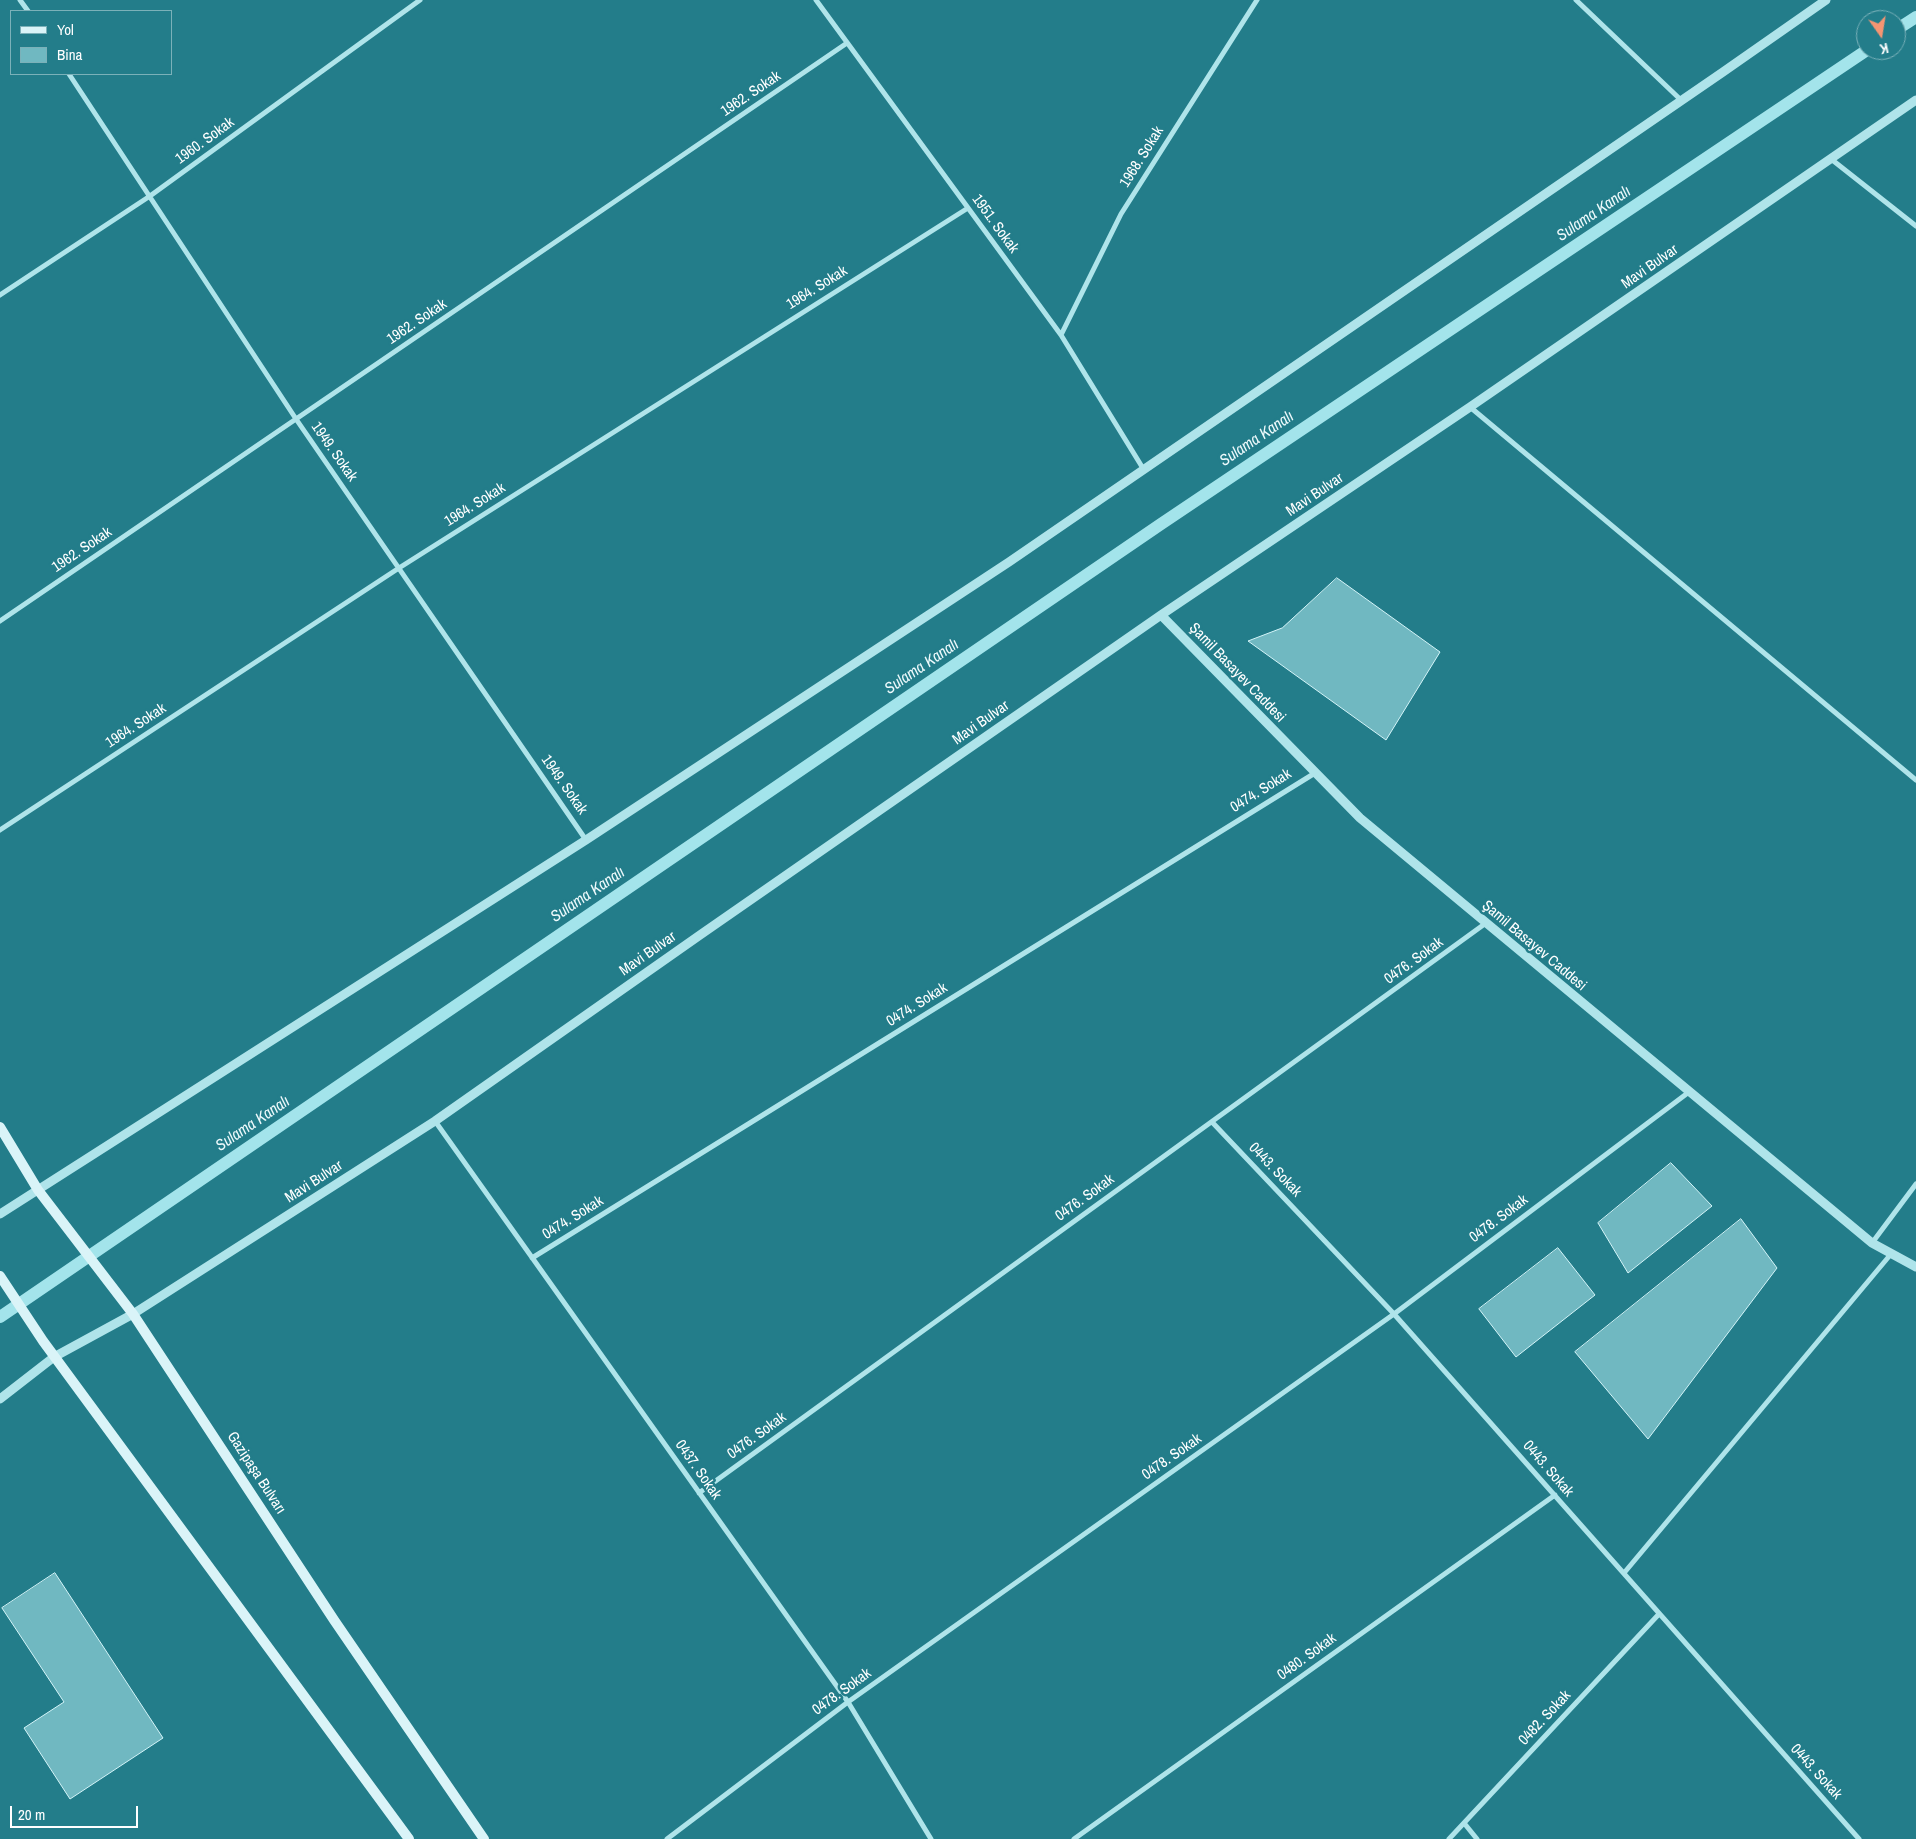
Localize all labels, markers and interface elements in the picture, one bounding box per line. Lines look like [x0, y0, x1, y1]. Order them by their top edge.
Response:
legend [10, 10, 172, 75]
north arrow [1856, 10, 1906, 60]
text: Yol [57, 19, 74, 40]
text: K [1878, 39, 1890, 58]
text: Bina [57, 44, 82, 65]
street label: 1962. Sokak [718, 67, 784, 121]
street label: 1960. Sokak [172, 114, 238, 168]
street label: 1968. Sokak [1116, 123, 1168, 191]
water label: Sulama Kanalı [1553, 182, 1635, 246]
street label: 1951. Sokak [968, 191, 1022, 257]
street label: Mavi Bulvar [1618, 241, 1682, 293]
street label: 1964. Sokak [783, 262, 851, 314]
street label: 1962. Sokak [384, 295, 450, 349]
water label: Sulama Kanalı [1216, 407, 1298, 471]
street label: 1949. Sokak [307, 419, 361, 485]
street label: Mavi Bulvar [1283, 469, 1347, 521]
street label: 1964. Sokak [441, 479, 509, 531]
street label: 1962. Sokak [49, 523, 115, 577]
street label: Şamil Basayev Caddesi [1185, 620, 1289, 726]
water label: Sulama Kanalı [881, 635, 963, 699]
street label: Mavi Bulvar [949, 697, 1013, 749]
street label: 1964. Sokak [102, 700, 170, 752]
street label: 1949. Sokak [537, 752, 591, 818]
street label: 0474. Sokak [1227, 765, 1295, 817]
water label: Sulama Kanalı [547, 863, 629, 927]
street label: Şamil Basayev Caddesi [1478, 897, 1590, 995]
street label: Mavi Bulvar [616, 928, 680, 980]
street label: 0476. Sokak [1381, 934, 1447, 988]
street label: 0474. Sokak [883, 979, 951, 1031]
water label: Sulama Kanalı [212, 1092, 294, 1156]
street label: 0443. Sokak [1245, 1139, 1305, 1201]
street label: Mavi Bulvar [282, 1157, 346, 1207]
street label: 0476. Sokak [1052, 1171, 1118, 1225]
street label: 0478. Sokak [1466, 1191, 1532, 1247]
street label: 0474. Sokak [539, 1192, 607, 1244]
street label: 0476. Sokak [724, 1409, 790, 1463]
street label: Gazipaşa Bulvarı [223, 1429, 289, 1517]
street label: 0478. Sokak [1139, 1430, 1205, 1484]
street label: 0437. Sokak [671, 1437, 725, 1503]
street label: 0443. Sokak [1519, 1437, 1577, 1501]
street label: 0480. Sokak [1274, 1630, 1340, 1684]
street label: 0478. Sokak [809, 1665, 875, 1719]
street label: 0482. Sokak [1515, 1687, 1575, 1749]
street label: 0443. Sokak [1786, 1741, 1846, 1803]
scale bar [12, 1796, 140, 1828]
text: 20 m [18, 1804, 45, 1825]

